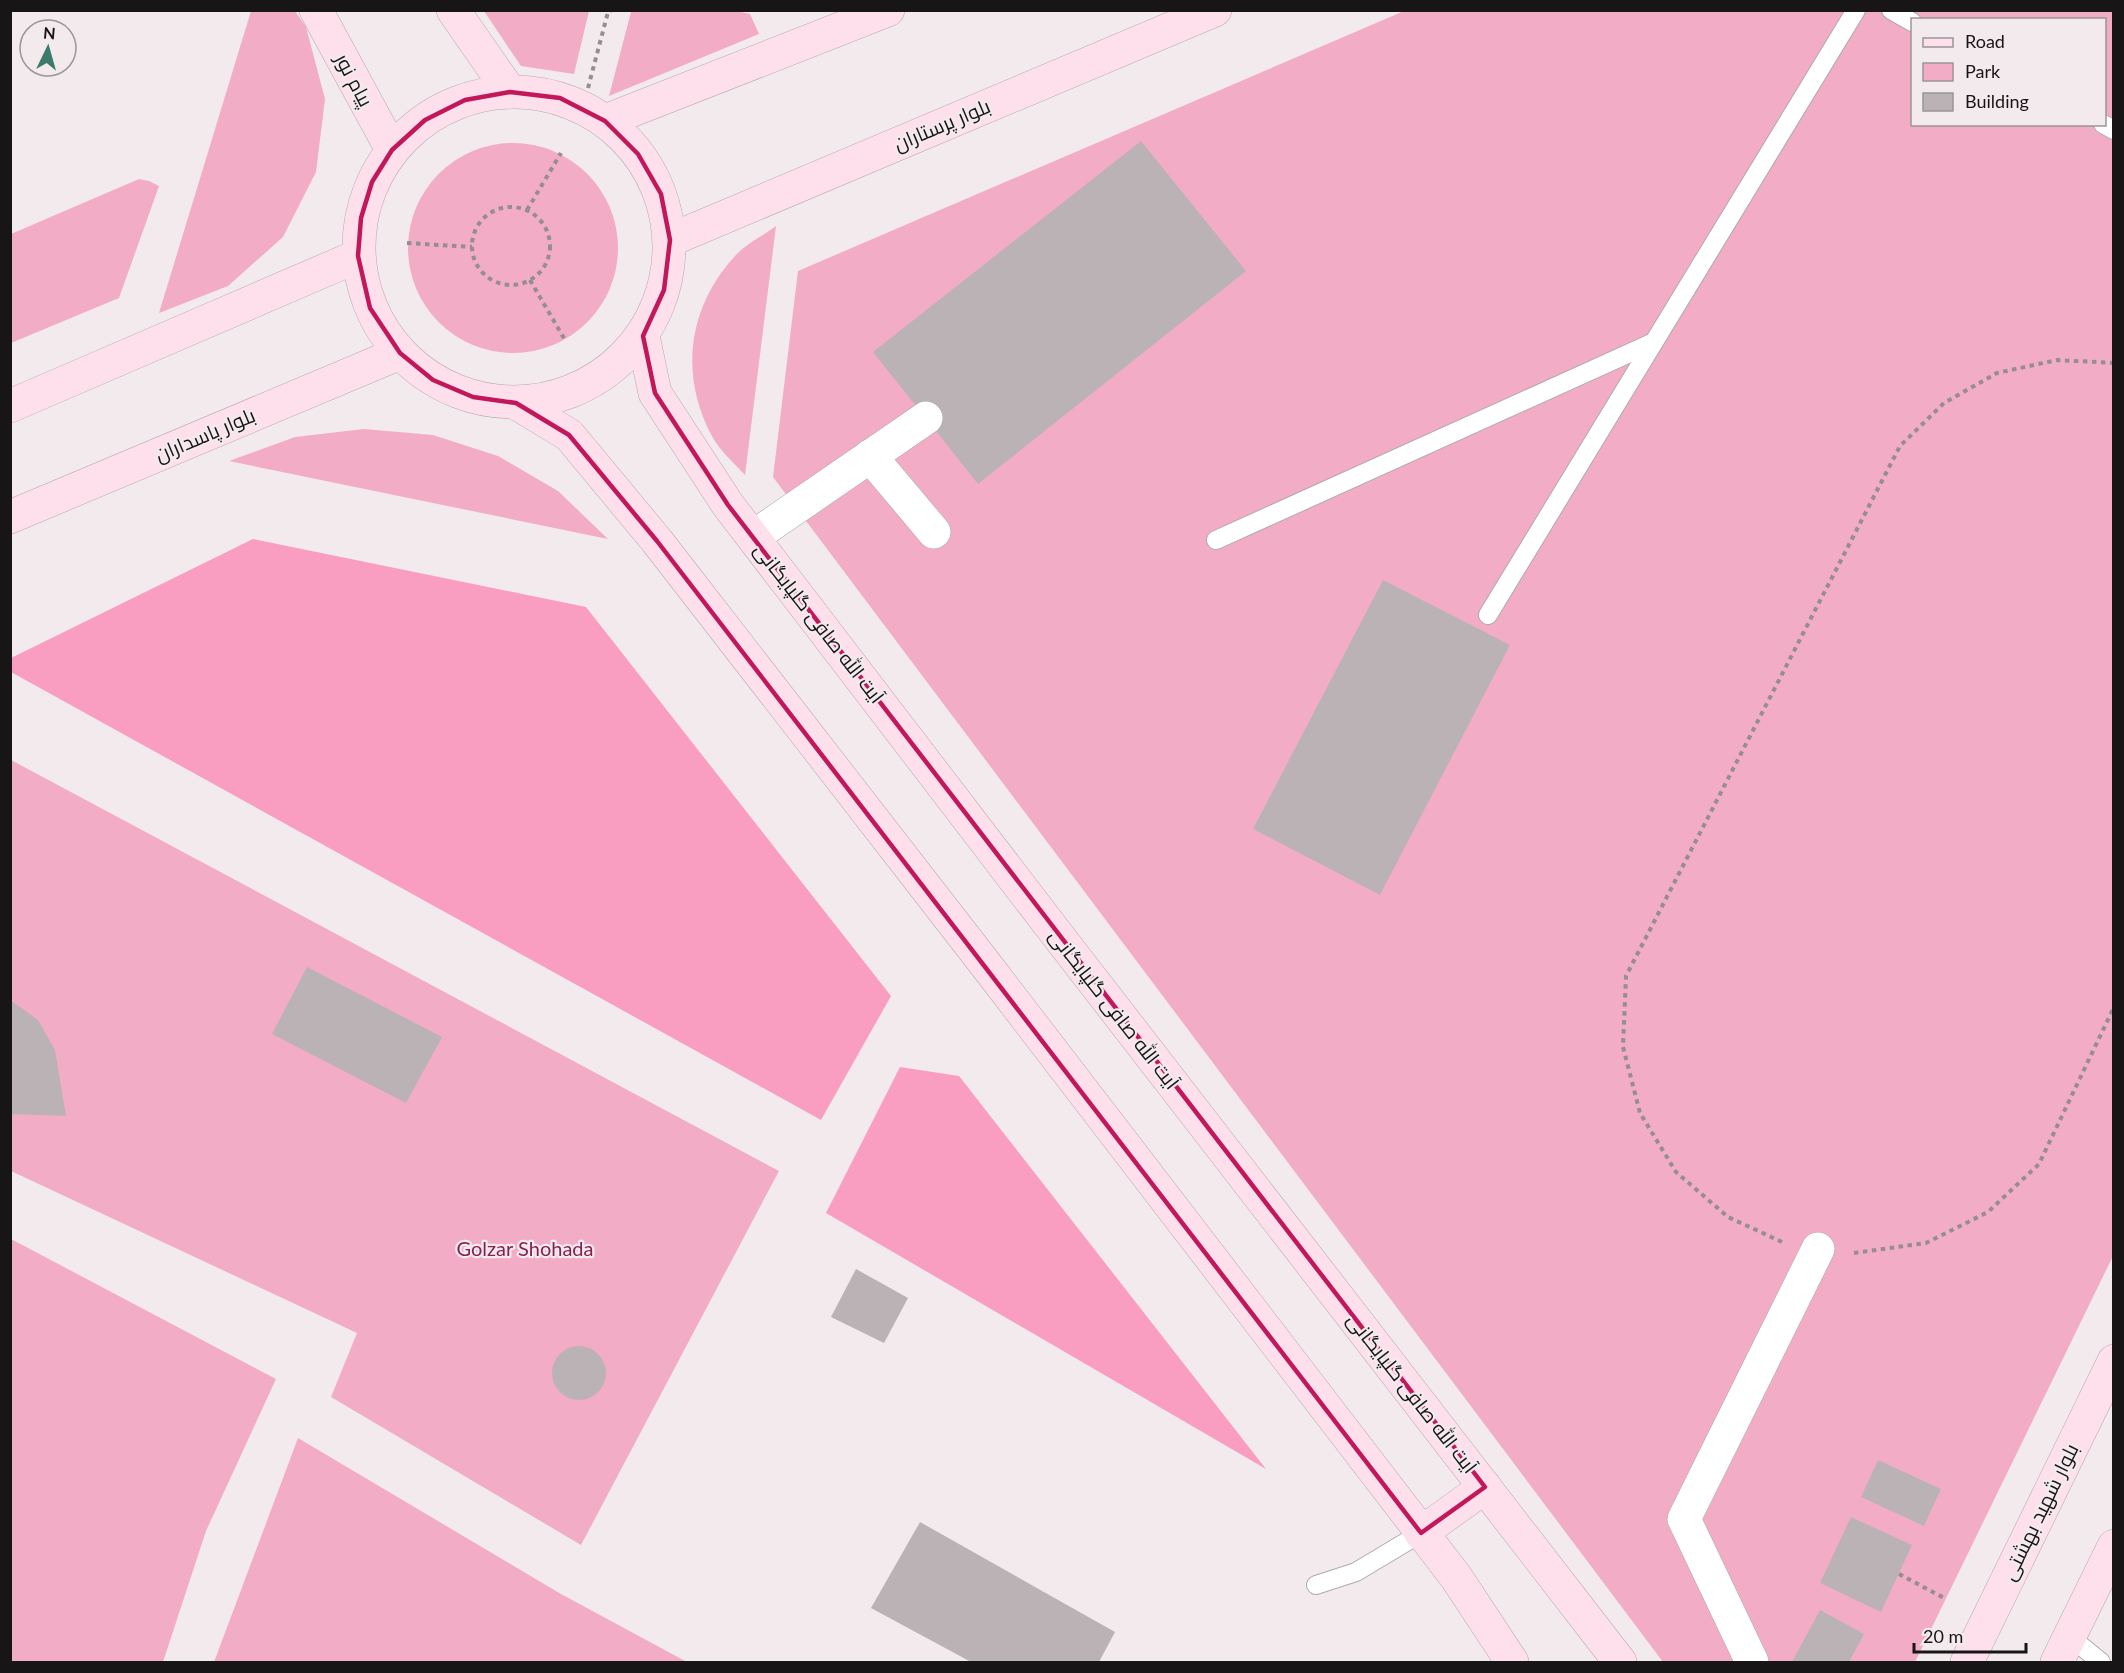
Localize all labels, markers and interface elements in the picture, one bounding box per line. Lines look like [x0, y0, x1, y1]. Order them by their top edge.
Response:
north arrow [18, 18, 78, 78]
legend [1911, 18, 2106, 126]
text: N [42, 23, 56, 43]
text: Road [1965, 30, 2005, 52]
street label: پیام نور [328, 48, 379, 112]
text: Park [1965, 60, 2001, 82]
text: Building [1965, 90, 2029, 112]
street label: بلوار پرستاران [890, 93, 994, 157]
street label: بلوار پاسداران [151, 402, 259, 468]
street label: آیت الله صافی گلپایگانی [748, 537, 890, 709]
street label: آیت الله صافی گلپایگانی [1043, 923, 1185, 1095]
park label: Golzar Shohada [457, 1236, 593, 1260]
street label: آیت الله صافی گلپایگانی [1341, 1307, 1483, 1479]
street label: بلوار شهید بهشتی [1996, 1439, 2084, 1585]
scale bar [1914, 1616, 2026, 1654]
text: 20 m [1923, 1625, 1963, 1647]

